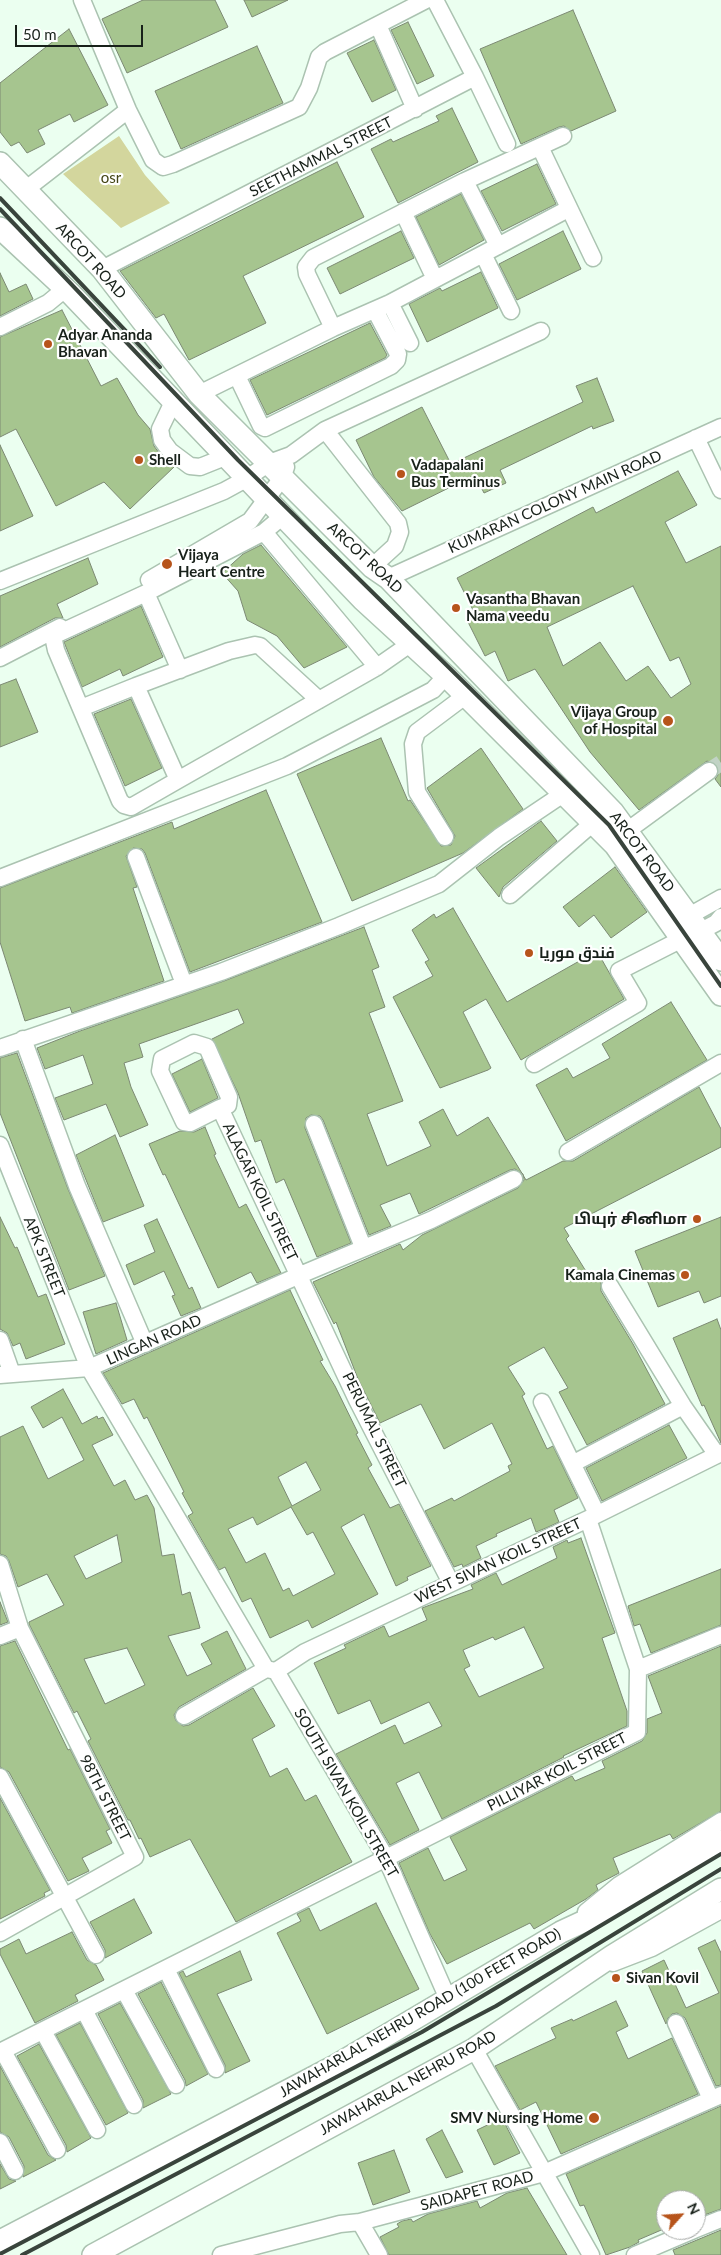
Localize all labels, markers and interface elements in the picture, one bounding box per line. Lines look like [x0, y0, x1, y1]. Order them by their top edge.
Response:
scale bar [18, 15, 145, 47]
text: 50 m [23, 25, 57, 43]
street label: SEETHAMMAL STREET [247, 113, 395, 201]
park label: osr [101, 169, 121, 187]
street label: ARCOT ROAD [52, 219, 130, 303]
place label: Adyar Ananda Bhavan [58, 326, 152, 361]
marker: Adyar Ananda Bhavan [42, 338, 54, 350]
street label: KUMARAN COLONY MAIN ROAD [445, 447, 665, 557]
place label: Shell [149, 451, 181, 469]
marker: Shell [133, 454, 145, 466]
place label: Vadapalani Bus Terminus [411, 456, 500, 491]
marker: Vadapalani Bus Terminus [395, 468, 407, 480]
street label: ARCOT ROAD [324, 519, 406, 597]
place label: Vijaya Heart Centre [178, 546, 265, 581]
marker: Vijaya Heart Centre [160, 557, 174, 571]
place label: Vasantha Bhavan Nama veedu [466, 590, 580, 625]
marker: Vasantha Bhavan Nama veedu [450, 602, 462, 614]
place label: Vijaya Group of Hospital [571, 703, 657, 738]
marker: Vijaya Group of Hospital [661, 714, 675, 728]
street label: ARCOT ROAD [606, 808, 678, 896]
place label: فندق موريا [539, 944, 615, 962]
marker: فندق موريا [523, 947, 535, 959]
street label: ALAGAR KOIL STREET [219, 1120, 301, 1264]
place label: பியுர் சினிமா [574, 1210, 687, 1228]
marker: பியுர் சினிமா [691, 1213, 703, 1225]
street label: APK STREET [20, 1214, 68, 1300]
place label: Kamala Cinemas [565, 1266, 675, 1284]
marker: Kamala Cinemas [679, 1269, 691, 1281]
street label: LINGAN ROAD [104, 1311, 204, 1369]
street label: PERUMAL STREET [338, 1369, 410, 1491]
street label: WEST SIVAN KOIL STREET [412, 1514, 584, 1608]
street label: SOUTH SIVAN KOIL STREET [290, 1705, 402, 1881]
street label: PILLIYAR KOIL STREET [484, 1729, 630, 1815]
street label: 98TH STREET [76, 1752, 134, 1844]
street label: JAWAHARLAL NEHRU ROAD (100 FEET ROAD) [276, 1925, 564, 2101]
place label: Sivan Kovil [626, 1969, 699, 1987]
marker: Sivan Kovil [610, 1972, 622, 1984]
street label: JAWAHARLAL NEHRU ROAD [316, 2027, 500, 2139]
place label: SMV Nursing Home [450, 2109, 583, 2127]
marker: SMV Nursing Home [587, 2111, 601, 2125]
street label: SAIDAPET ROAD [418, 2167, 536, 2215]
north arrow [656, 2190, 706, 2240]
text: N [684, 2200, 704, 2217]

